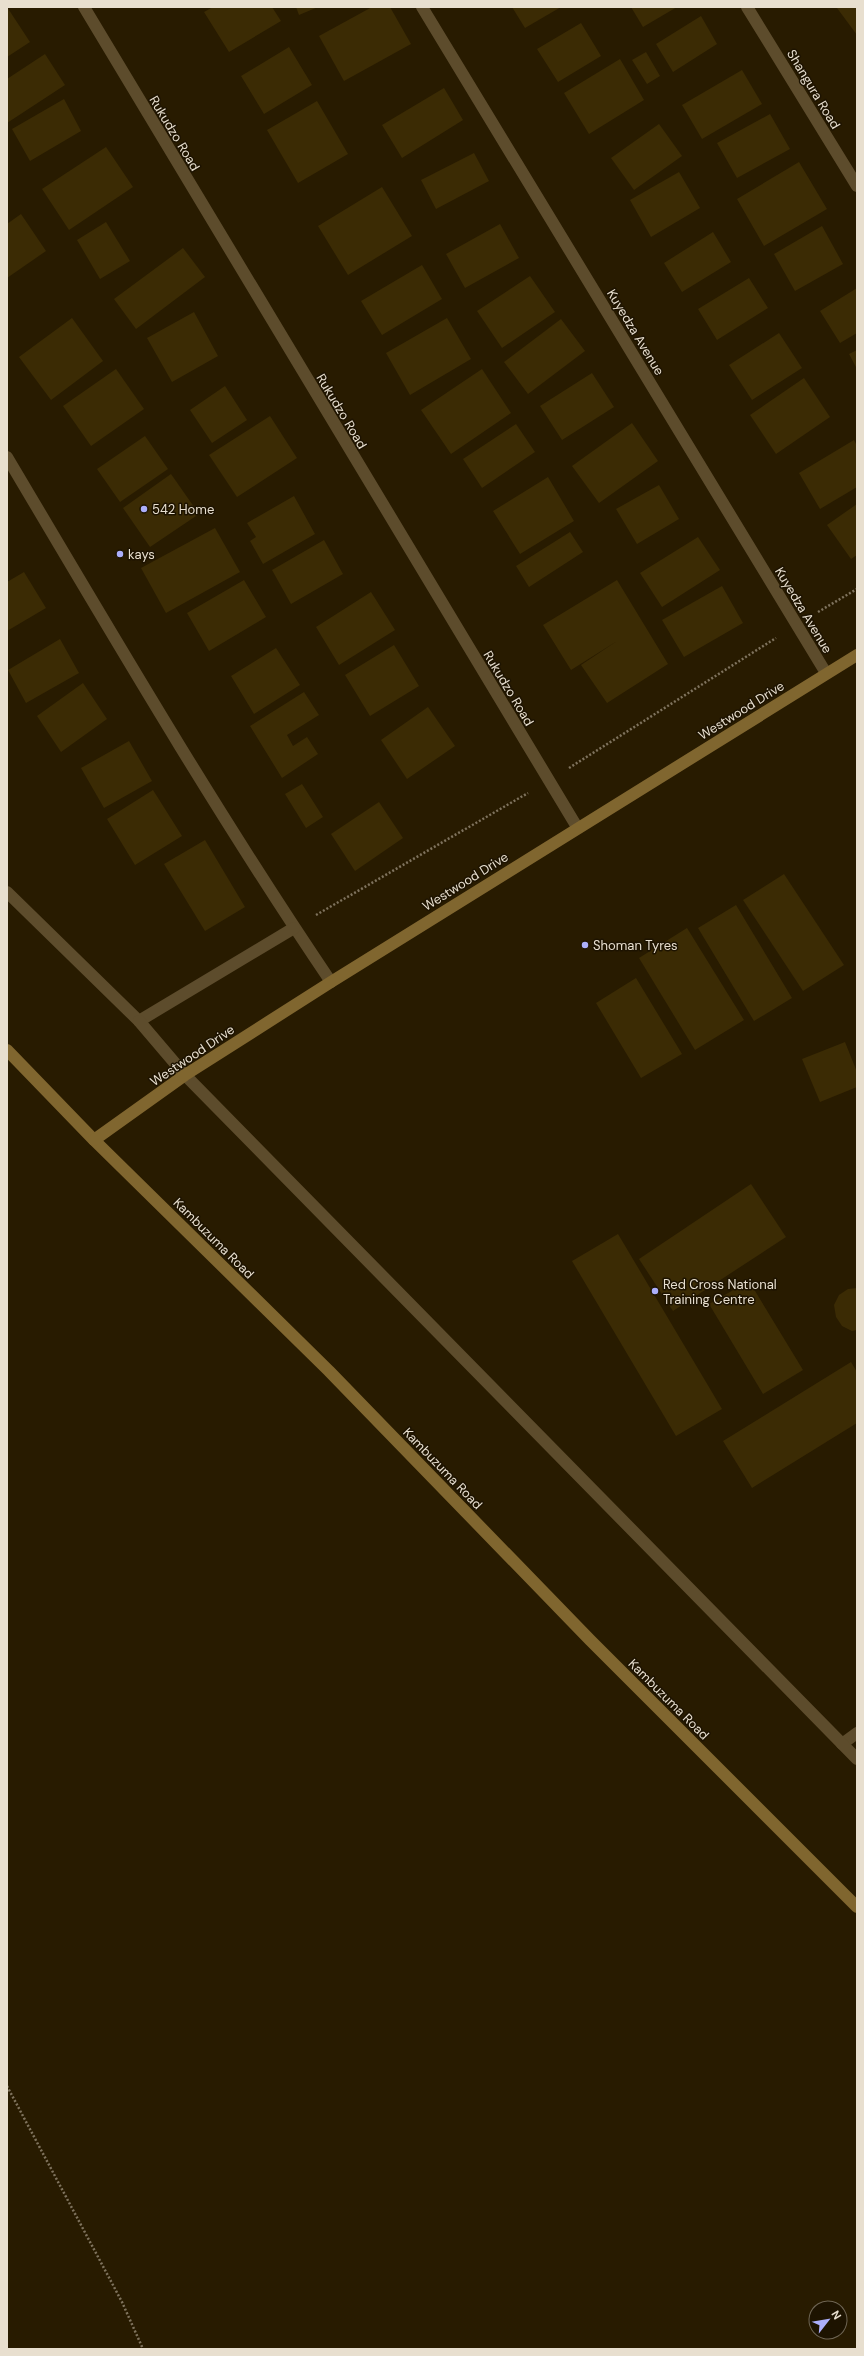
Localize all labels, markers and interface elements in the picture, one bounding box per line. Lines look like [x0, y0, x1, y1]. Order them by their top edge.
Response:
street label: Shangura Road [783, 46, 844, 132]
street label: Rukudzo Road [145, 93, 204, 174]
street label: Kuyedza Avenue [603, 286, 668, 378]
street label: Rukudzo Road [312, 371, 371, 452]
place label: 542 Home [152, 501, 214, 518]
marker: 542 Home [139, 504, 149, 514]
place label: kays [128, 546, 155, 563]
marker: kays [115, 549, 125, 559]
street label: Kuyedza Avenue [771, 564, 836, 656]
street label: Rukudzo Road [479, 648, 538, 729]
street label: Westwood Drive [695, 677, 787, 744]
street label: Westwood Drive [419, 848, 511, 915]
place label: Shoman Tyres [593, 937, 678, 954]
marker: Shoman Tyres [580, 940, 590, 950]
street label: Westwood Drive [147, 1021, 238, 1090]
street label: Kambuzuma Road [170, 1194, 258, 1282]
place label: Red Cross National Training Centre [663, 1276, 777, 1308]
marker: Red Cross National Training Centre [650, 1286, 660, 1296]
street label: Kambuzuma Road [399, 1424, 486, 1513]
street label: Kambuzuma Road [625, 1655, 713, 1743]
north arrow [808, 2300, 848, 2340]
text: N [829, 2308, 845, 2322]

